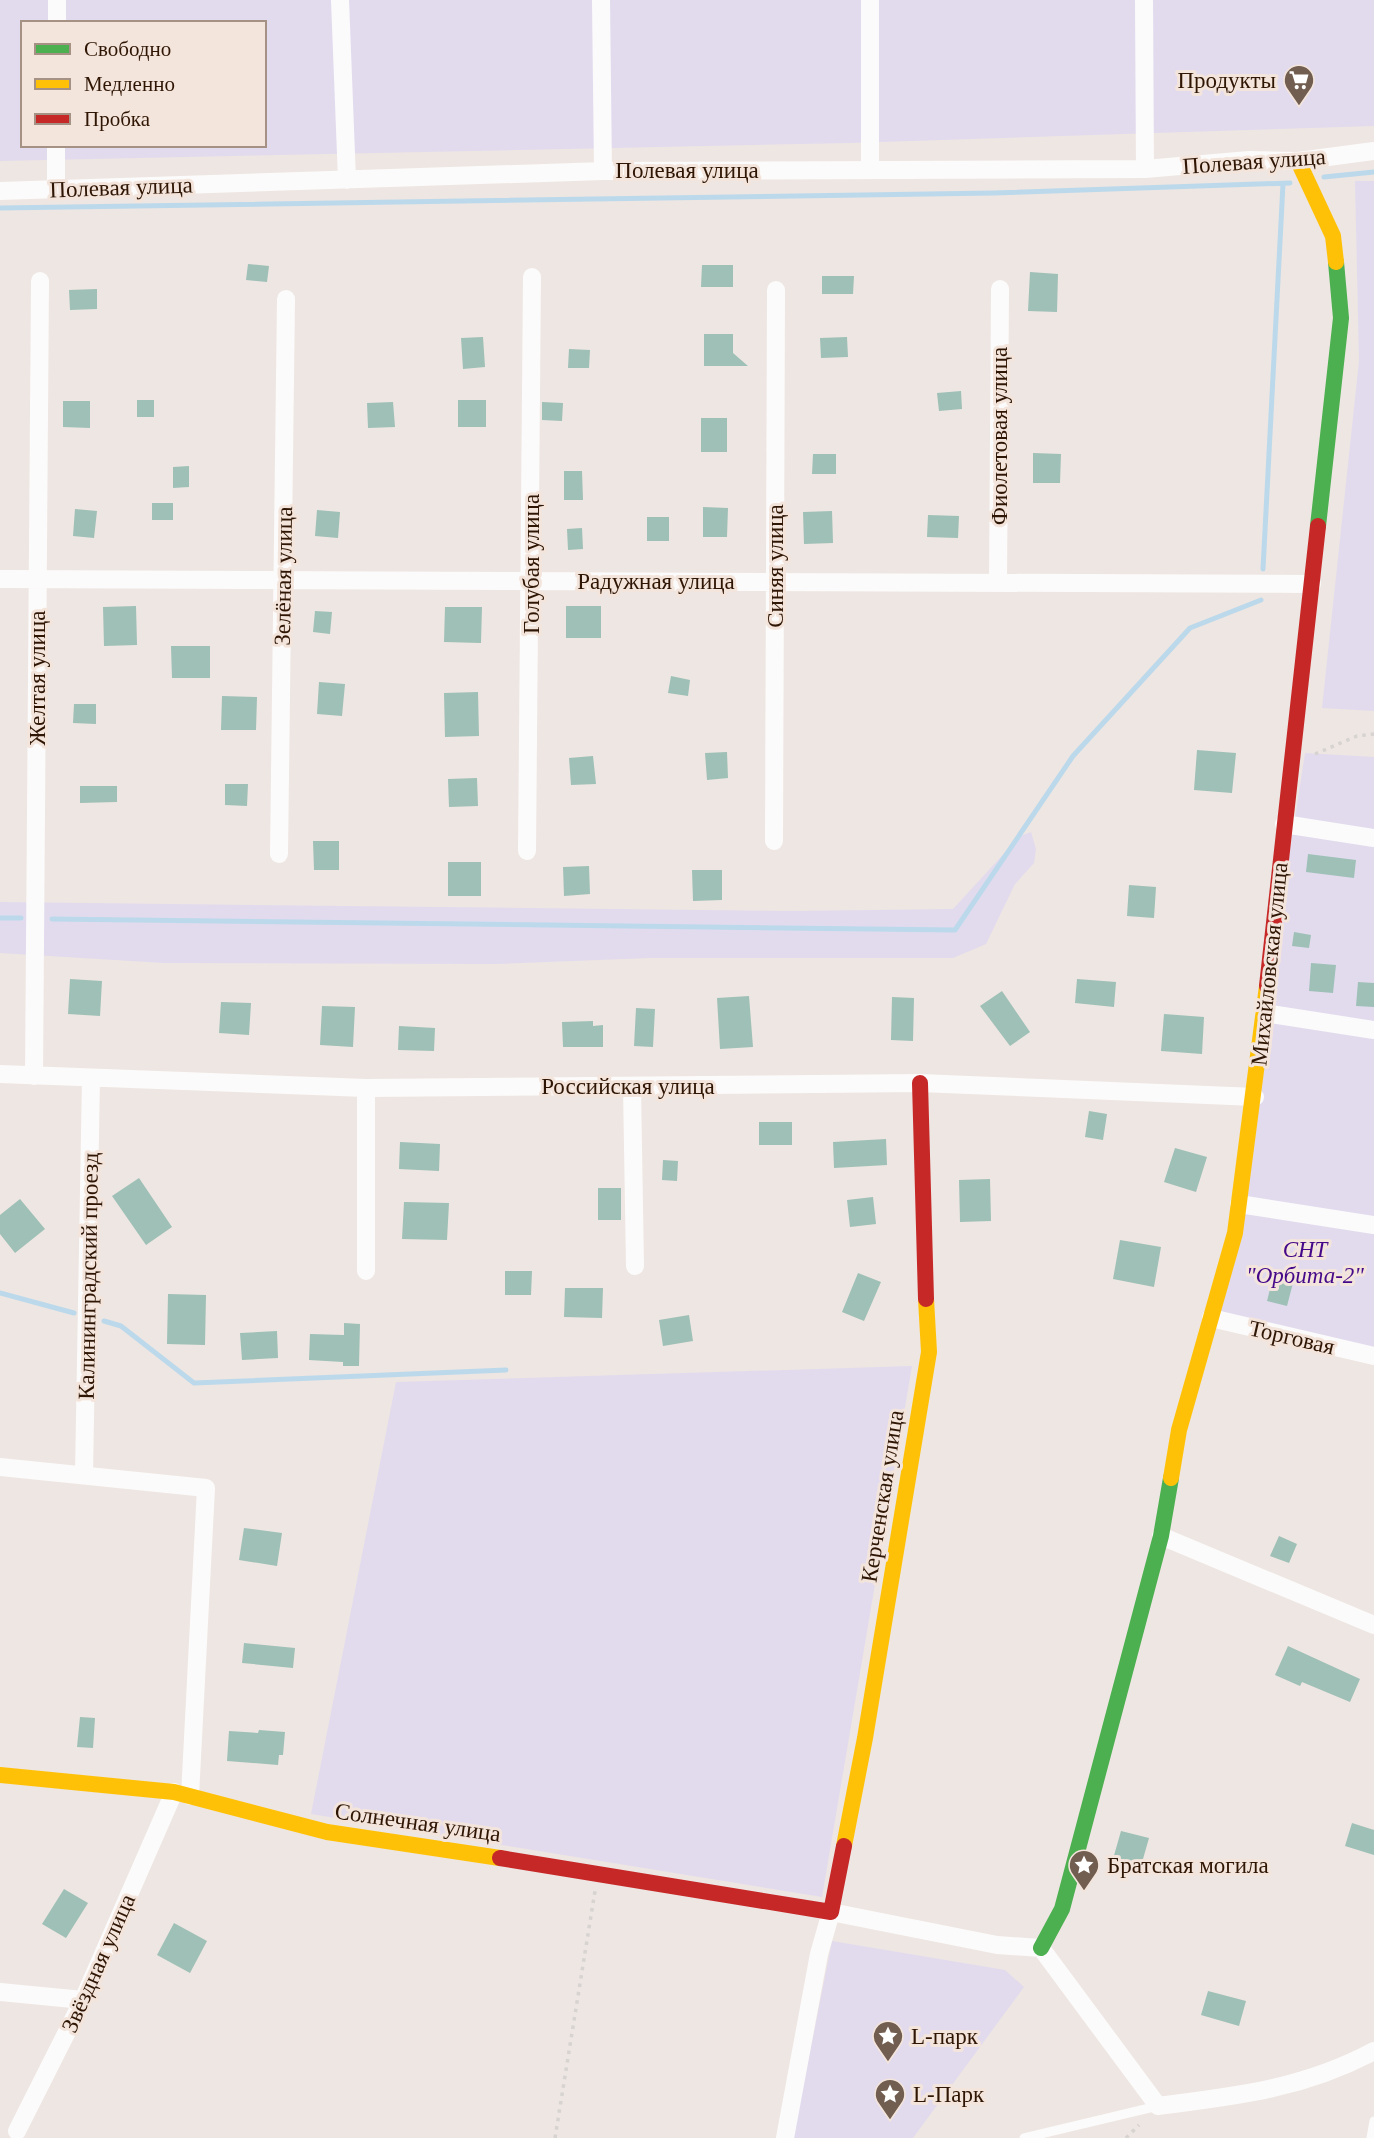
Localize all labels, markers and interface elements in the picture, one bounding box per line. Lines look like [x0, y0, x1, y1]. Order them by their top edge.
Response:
legend [21, 21, 266, 147]
text: Свободно [84, 37, 171, 61]
supermarket icon: Продукты [1282, 63, 1316, 107]
place label: Продукты [1177, 68, 1276, 93]
text: Медленно [84, 72, 175, 96]
text: Пробка [84, 107, 151, 131]
street label: Полевая улица [1182, 144, 1326, 179]
street label: Полевая улица [615, 158, 759, 183]
street label: Полевая улица [49, 173, 193, 202]
street label: Фиолетовая улица [987, 347, 1012, 525]
street label: Голубая улица [519, 494, 544, 634]
street label: Синяя улица [763, 504, 788, 628]
street label: Зелёная улица [270, 506, 297, 646]
street label: Радужная улица [577, 569, 735, 594]
street label: Желтая улица [25, 611, 50, 745]
street label: Михайловская улица [1246, 861, 1293, 1067]
street label: Российская улица [541, 1074, 715, 1099]
street label: Калининградский проезд [74, 1152, 103, 1400]
park label: СНТ "Орбита-2" [1246, 1237, 1364, 1288]
street label: Торговая [1247, 1316, 1338, 1360]
street label: Керченская улица [857, 1408, 908, 1584]
street label: Солнечная улица [333, 1798, 502, 1847]
place icon: Братская могила [1067, 1848, 1101, 1892]
place label: Братская могила [1107, 1853, 1269, 1878]
street label: Звёздная улица [57, 1890, 140, 2036]
place icon: L-парк [871, 2019, 905, 2063]
place label: L-парк [911, 2024, 979, 2049]
place icon: L-Парк [873, 2077, 907, 2121]
place label: L-Парк [913, 2082, 985, 2107]

